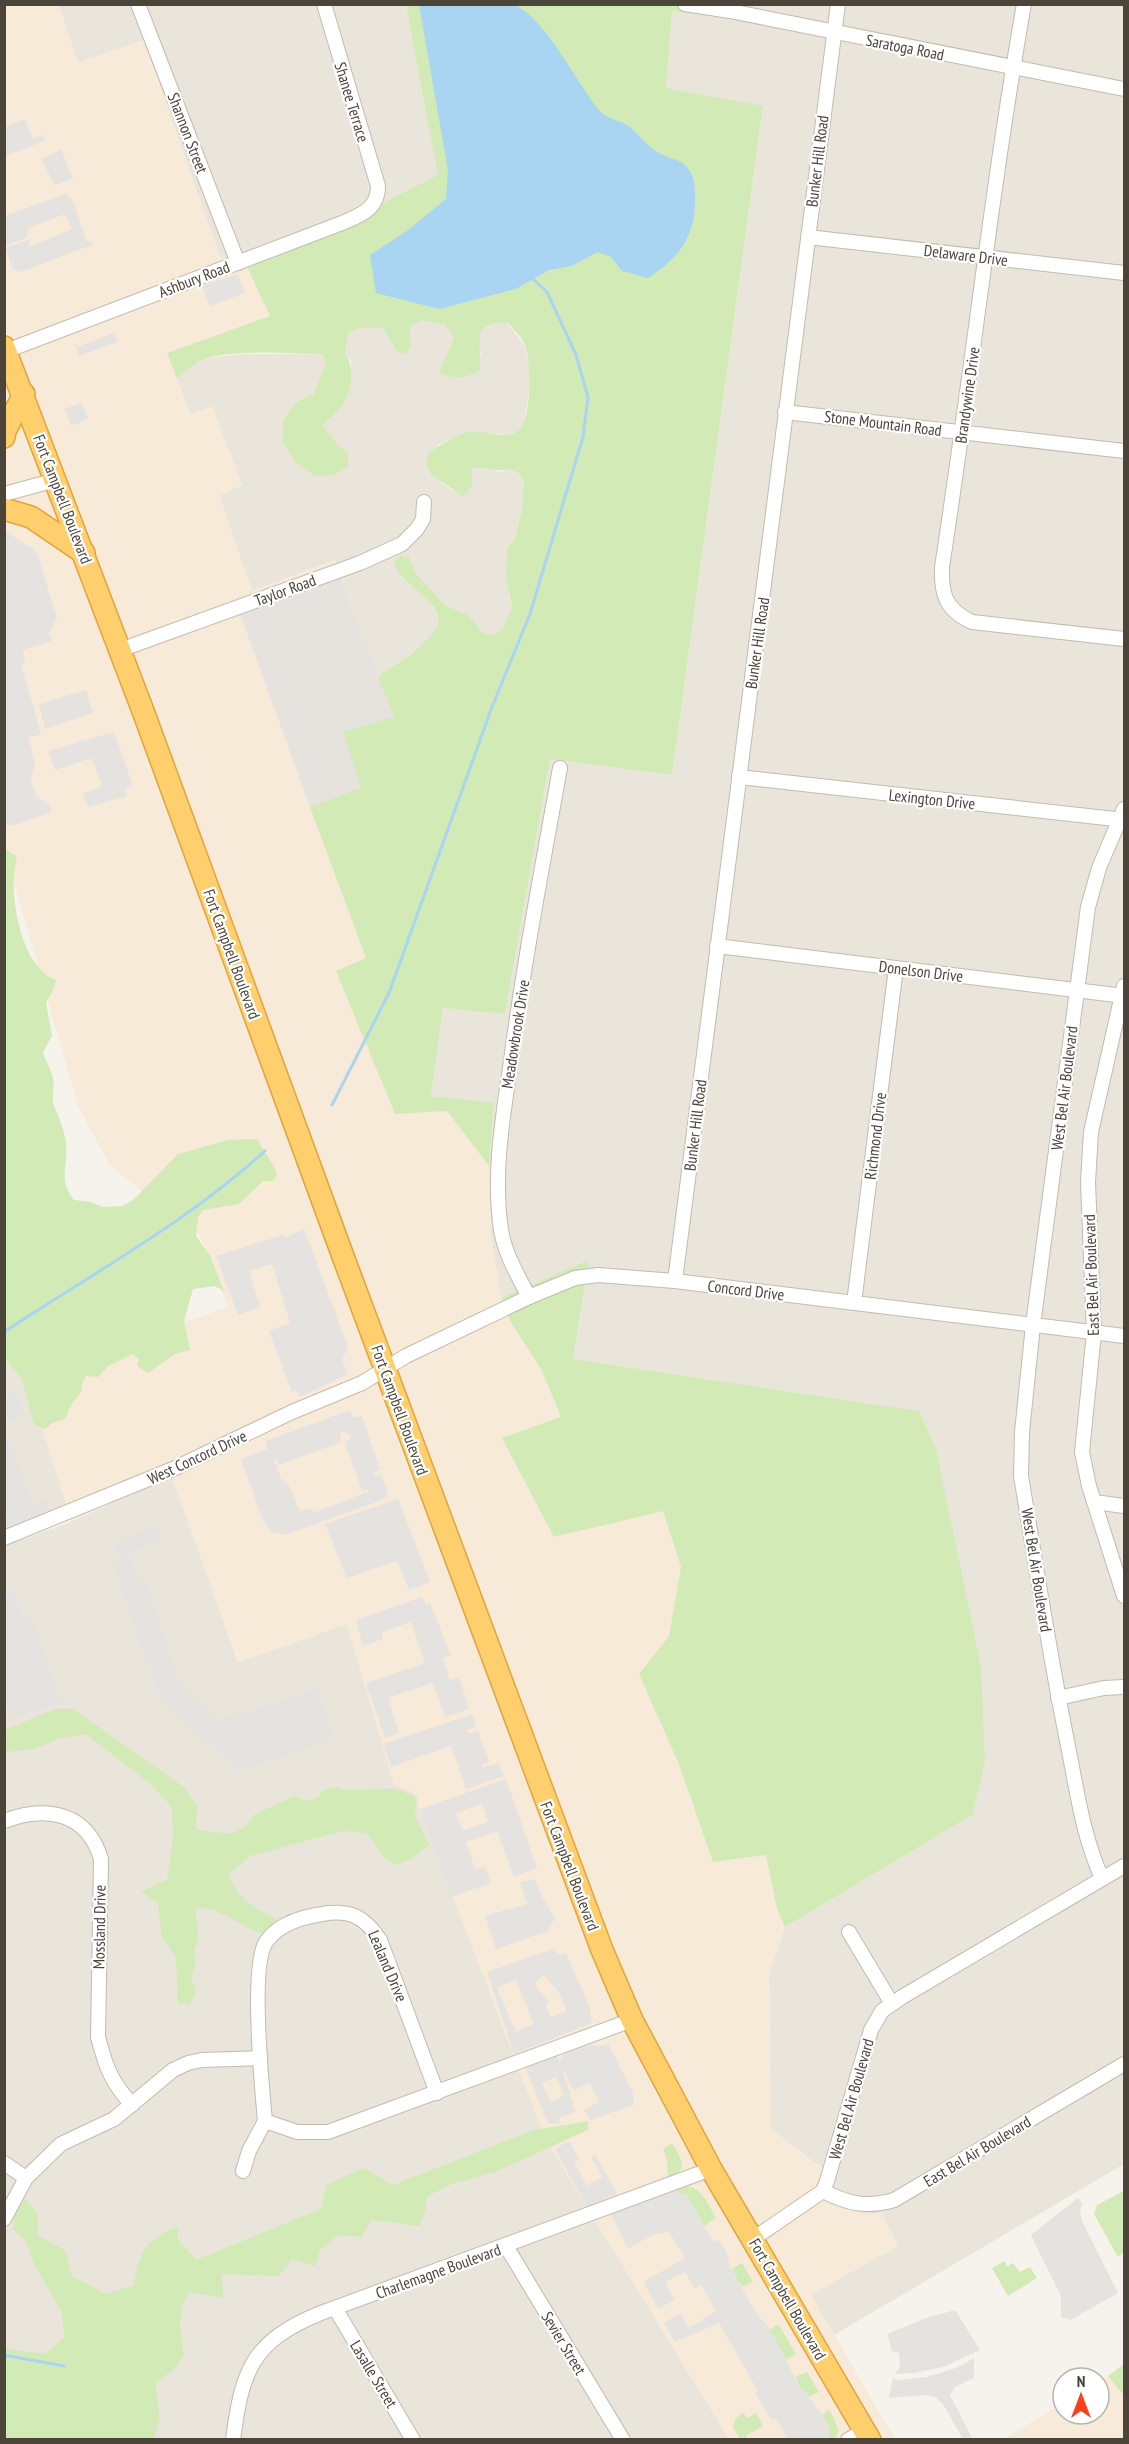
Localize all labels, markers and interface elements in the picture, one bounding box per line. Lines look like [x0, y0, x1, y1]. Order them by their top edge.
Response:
street label: Saratoga Road [864, 30, 946, 64]
street label: Shanee Terrace [330, 60, 374, 144]
street label: Shannon Street [163, 90, 213, 177]
street label: Bunker Hill Road [801, 114, 833, 208]
street label: Delaware Drive [923, 240, 1009, 270]
street label: Ashbury Road [156, 256, 232, 302]
street label: Brandywine Drive [950, 345, 984, 445]
street label: Stone Mountain Road [823, 406, 943, 440]
street label: Fort Campbell Boulevard [29, 432, 97, 566]
street label: Taylor Road [252, 570, 319, 610]
street label: Bunker Hill Road [741, 596, 773, 690]
street label: Lexington Drive [888, 785, 976, 813]
street label: Fort Campbell Boulevard [199, 886, 265, 1022]
street label: Donelson Drive [878, 956, 964, 986]
street label: Meadowbrook Drive [497, 978, 533, 1090]
street label: West Bel Air Boulevard [1046, 1025, 1082, 1151]
street label: Bunker Hill Road [679, 1078, 711, 1172]
street label: Richmond Drive [860, 1091, 890, 1181]
street label: East Bel Air Boulevard [1079, 1214, 1103, 1336]
street label: Concord Drive [707, 1275, 785, 1305]
street label: Fort Campbell Boulevard [367, 1342, 433, 1478]
street label: West Concord Drive [144, 1425, 250, 1489]
street label: West Bel Air Boulevard [1017, 1507, 1057, 1633]
street label: Fort Campbell Boulevard [536, 1799, 604, 1933]
street label: Mossland Drive [88, 1885, 110, 1969]
street label: Lealand Drive [364, 1927, 412, 2005]
street label: West Bel Air Boulevard [824, 2036, 878, 2162]
street label: East Bel Air Boulevard [920, 2111, 1034, 2191]
street label: Fort Campbell Boulevard [745, 2235, 831, 2363]
street label: Charlemagne Boulevard [373, 2239, 503, 2303]
street label: Sevier Street [537, 2308, 591, 2379]
street label: Lasalle Street [346, 2337, 402, 2412]
north arrow [1051, 2366, 1111, 2426]
text: N [1077, 2371, 1085, 2391]

